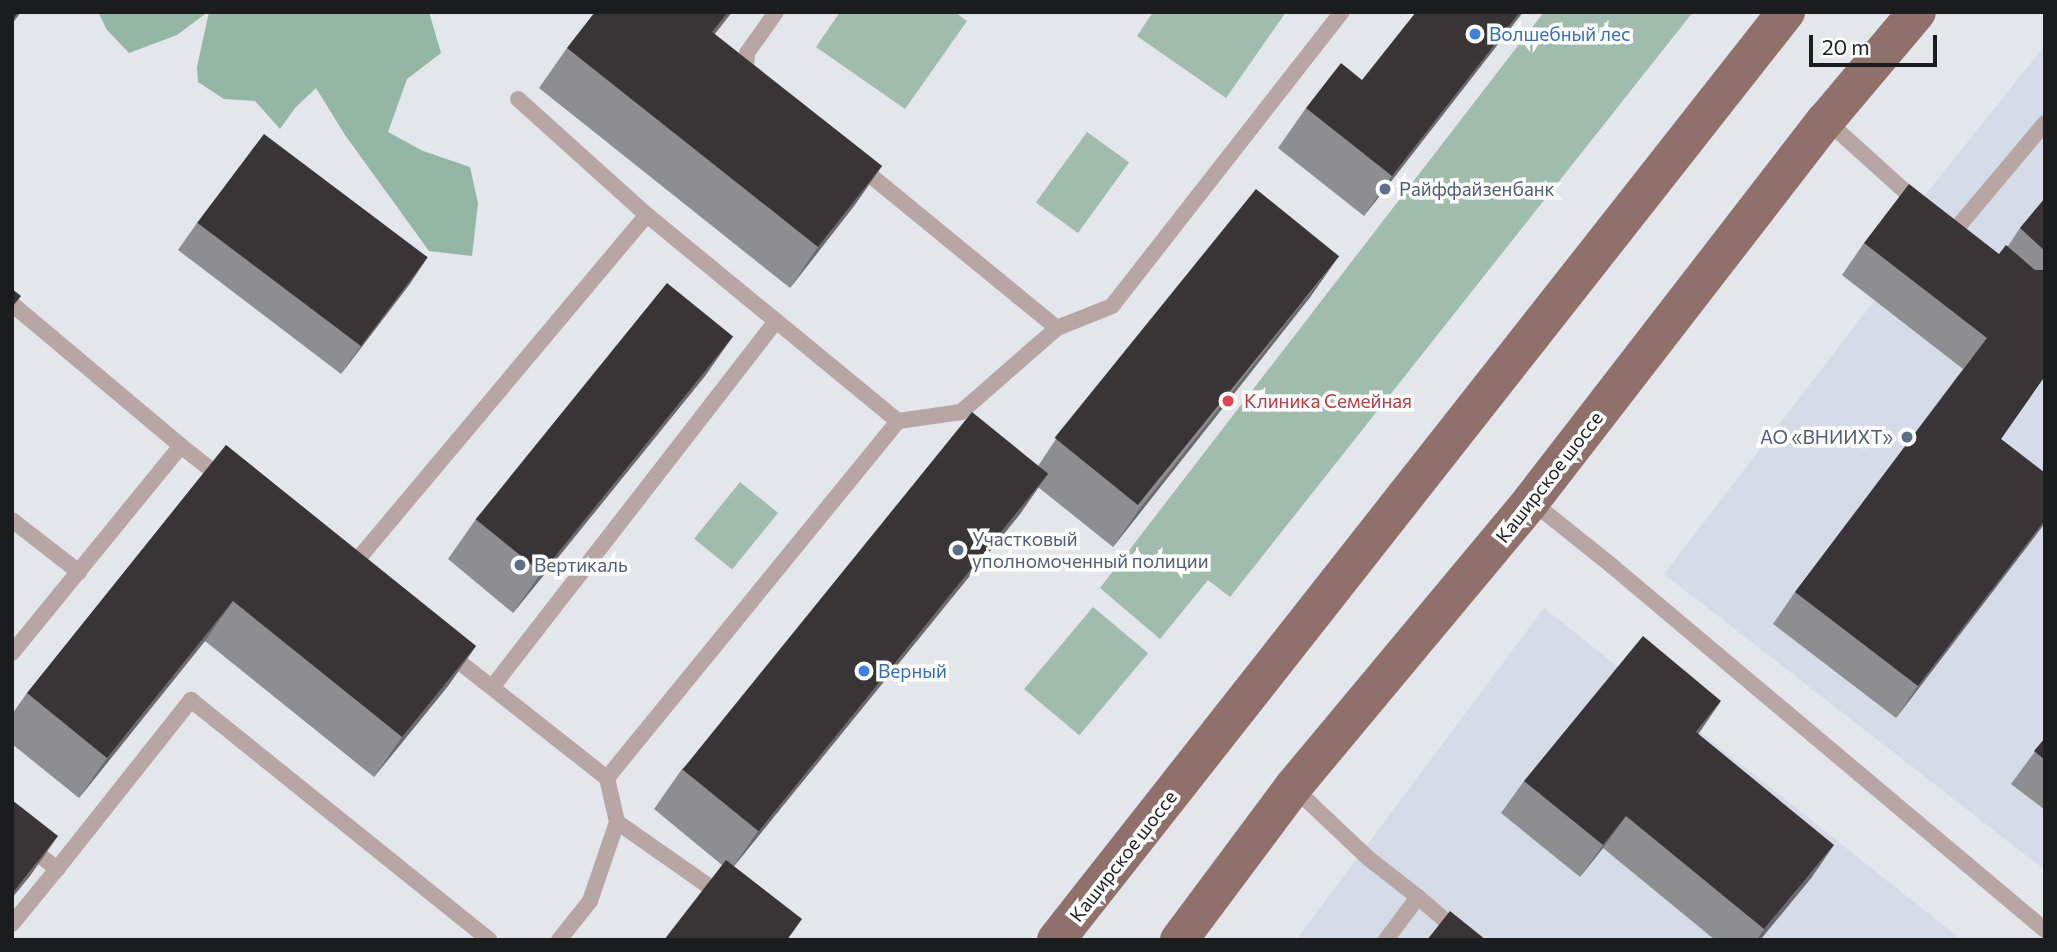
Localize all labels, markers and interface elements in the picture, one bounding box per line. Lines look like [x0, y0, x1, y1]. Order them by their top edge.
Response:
scale bar [1812, 21, 1940, 65]
place label: Волшебный лес [1489, 23, 1630, 45]
marker: Волшебный лес [1467, 26, 1483, 42]
text: 20 m [1822, 34, 1870, 59]
place label: Райффайзенбанк [1399, 178, 1555, 200]
marker: Райффайзенбанк [1377, 181, 1393, 197]
place label: Клиника Семейная [1244, 390, 1412, 412]
marker: Клиника Семейная [1218, 391, 1238, 411]
street label: Каширское шоссе [1491, 407, 1607, 547]
place label: АО «ВНИИХТ» [1760, 426, 1893, 448]
marker: АО «ВНИИХТ» [1899, 429, 1915, 445]
place label: Участковый уполномоченный полиции [972, 528, 1209, 572]
marker: Участковый уполномоченный полиции [950, 542, 966, 558]
place label: Вертикаль [534, 554, 628, 576]
marker: Вертикаль [512, 557, 528, 573]
place label: Верный [878, 660, 947, 682]
marker: Верный [856, 663, 872, 679]
street label: Каширское шоссе [1065, 786, 1181, 926]

